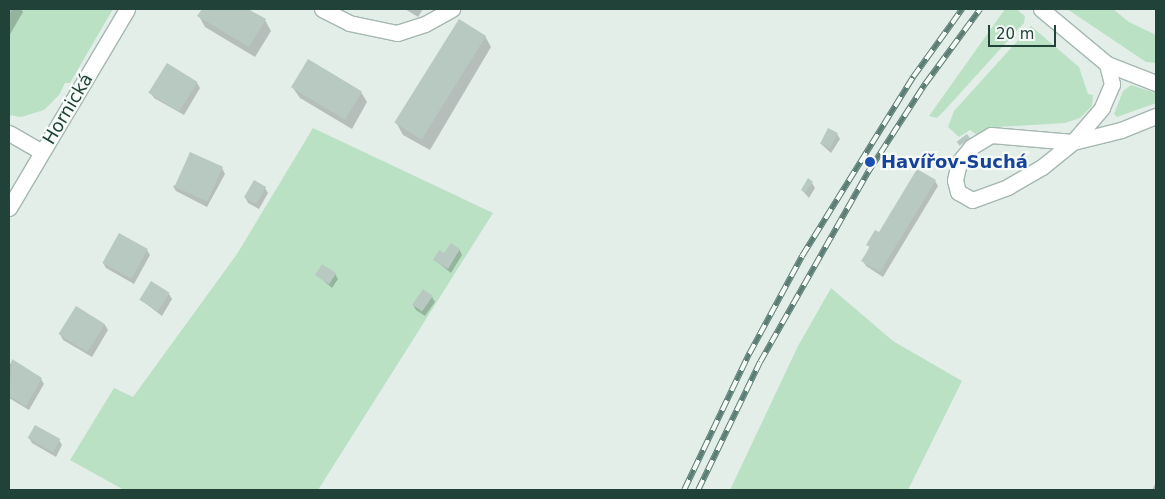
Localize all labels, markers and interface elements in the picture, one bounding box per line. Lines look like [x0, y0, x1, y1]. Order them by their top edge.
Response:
scale bar [990, 15, 1058, 47]
text: 20 m [996, 25, 1034, 43]
street label: Hornická [38, 70, 98, 148]
place label: Havířov-Suchá [881, 151, 1028, 173]
marker: Havířov-Suchá [863, 155, 877, 169]

